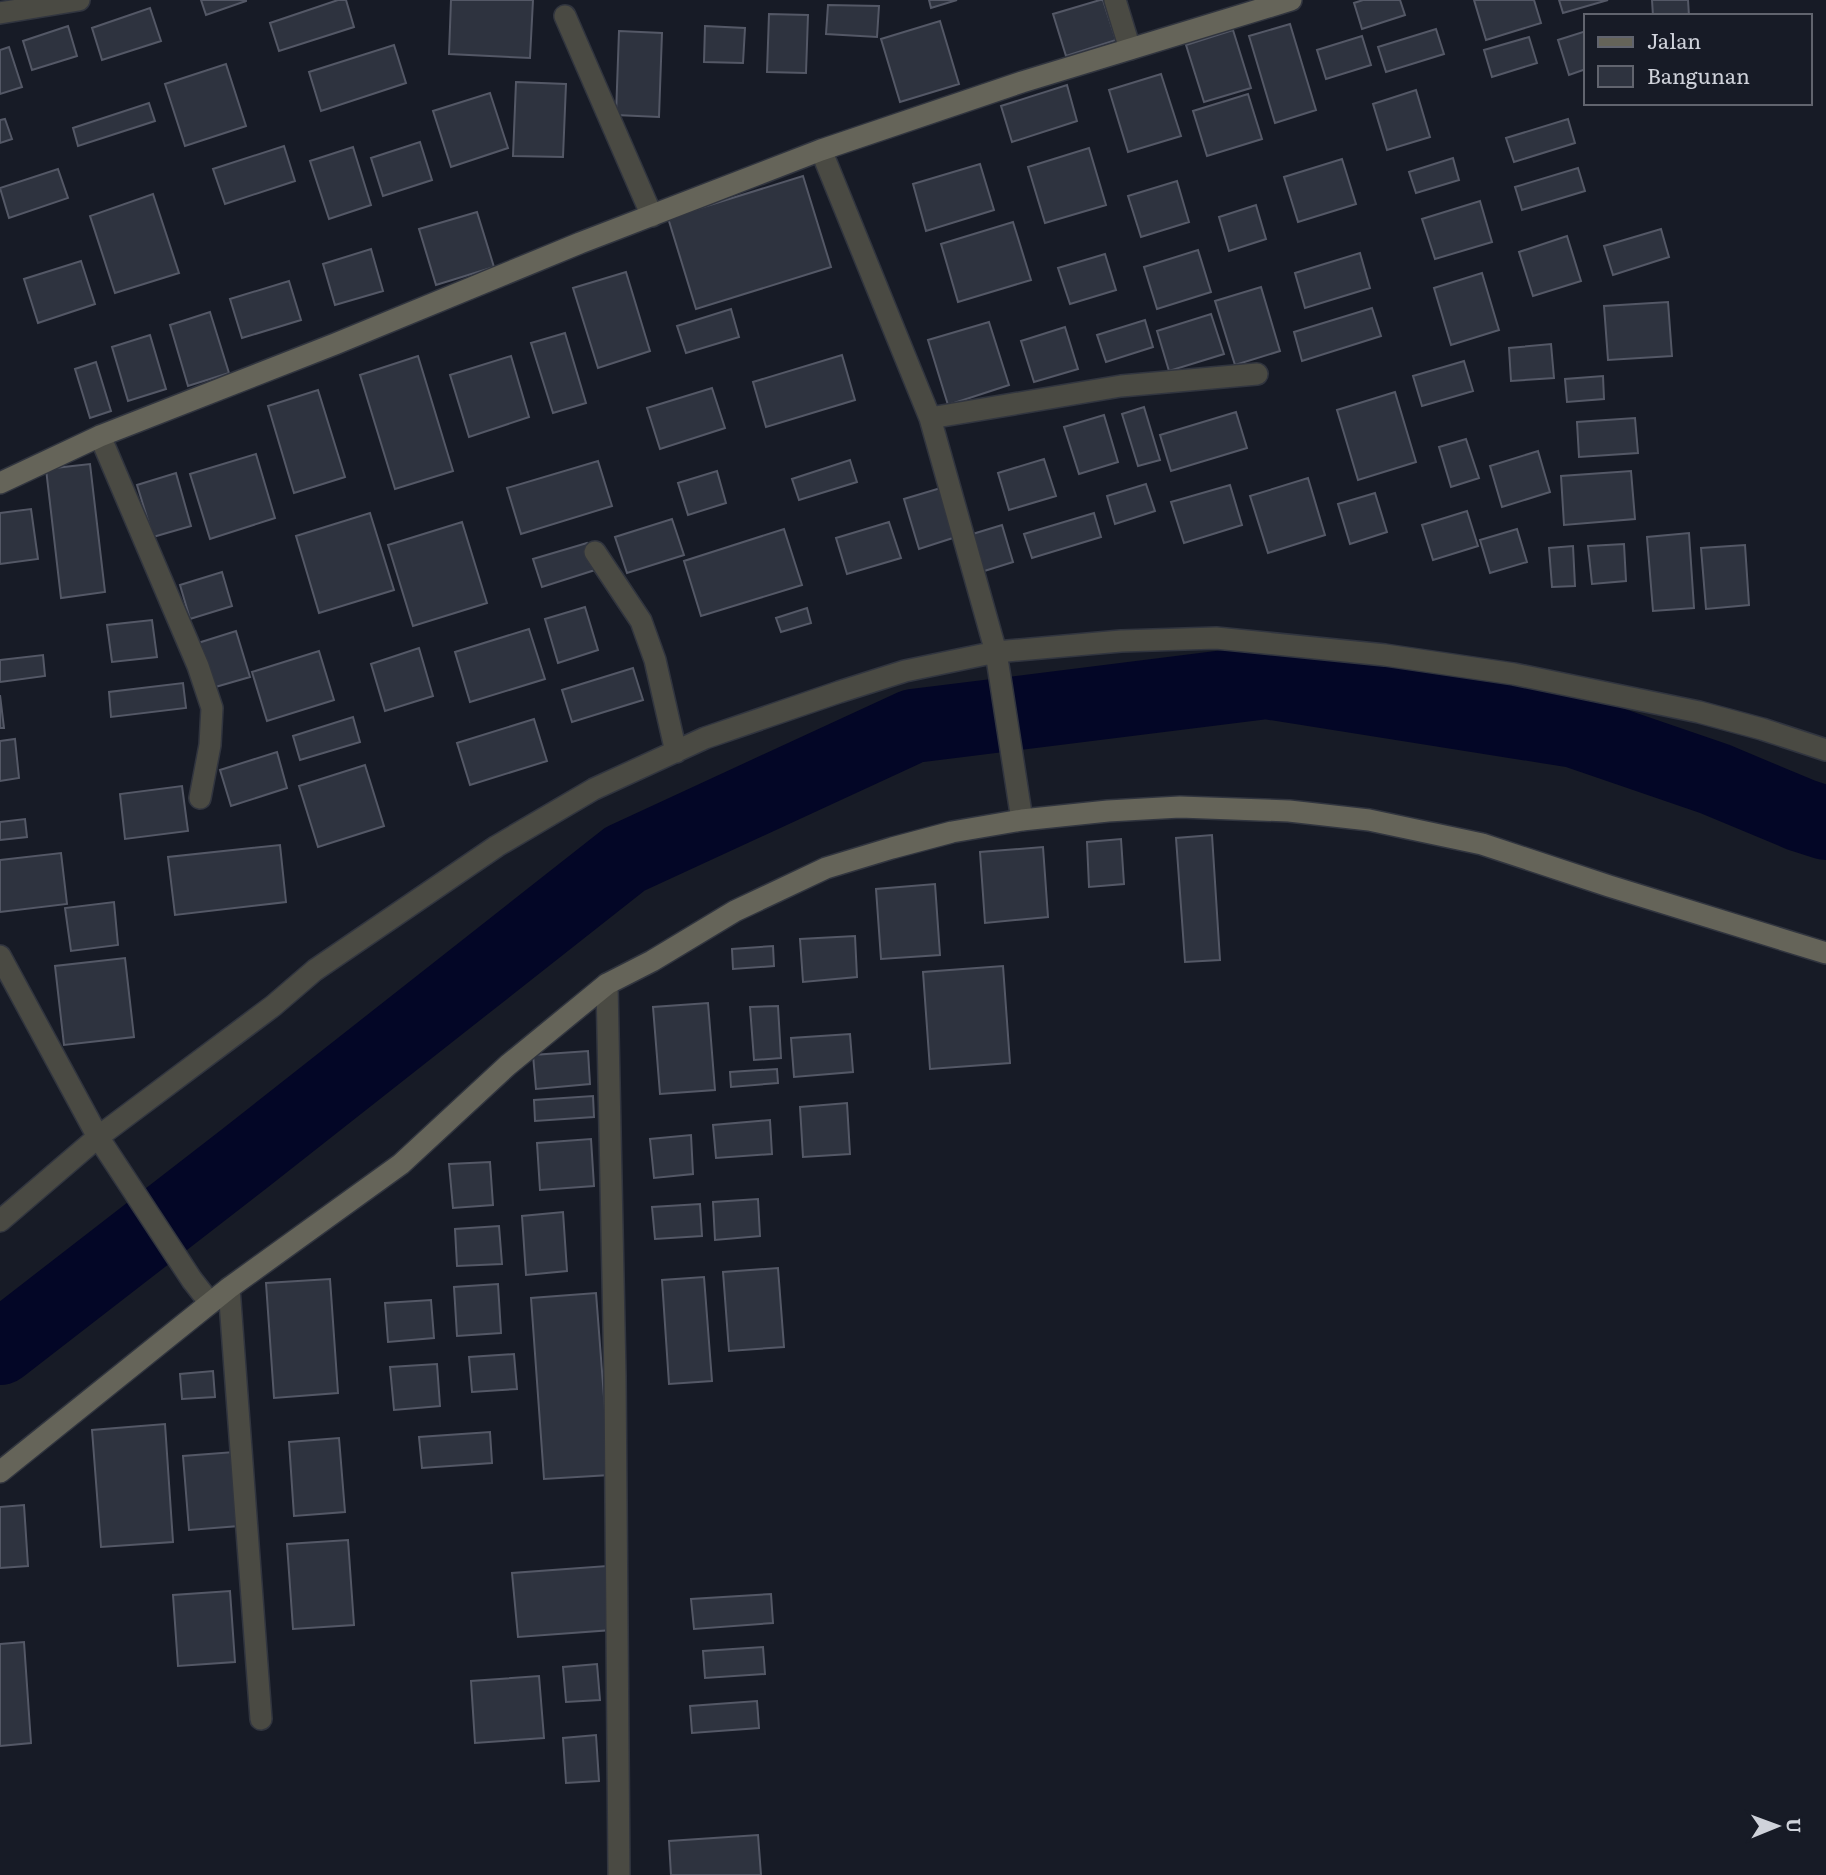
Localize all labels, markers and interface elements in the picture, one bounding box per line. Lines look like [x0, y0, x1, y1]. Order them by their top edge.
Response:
legend [1584, 14, 1812, 105]
text: Jalan [1647, 24, 1701, 55]
text: Bangunan [1647, 59, 1750, 90]
north arrow [1742, 1791, 1812, 1861]
text: U [1781, 1818, 1809, 1833]

